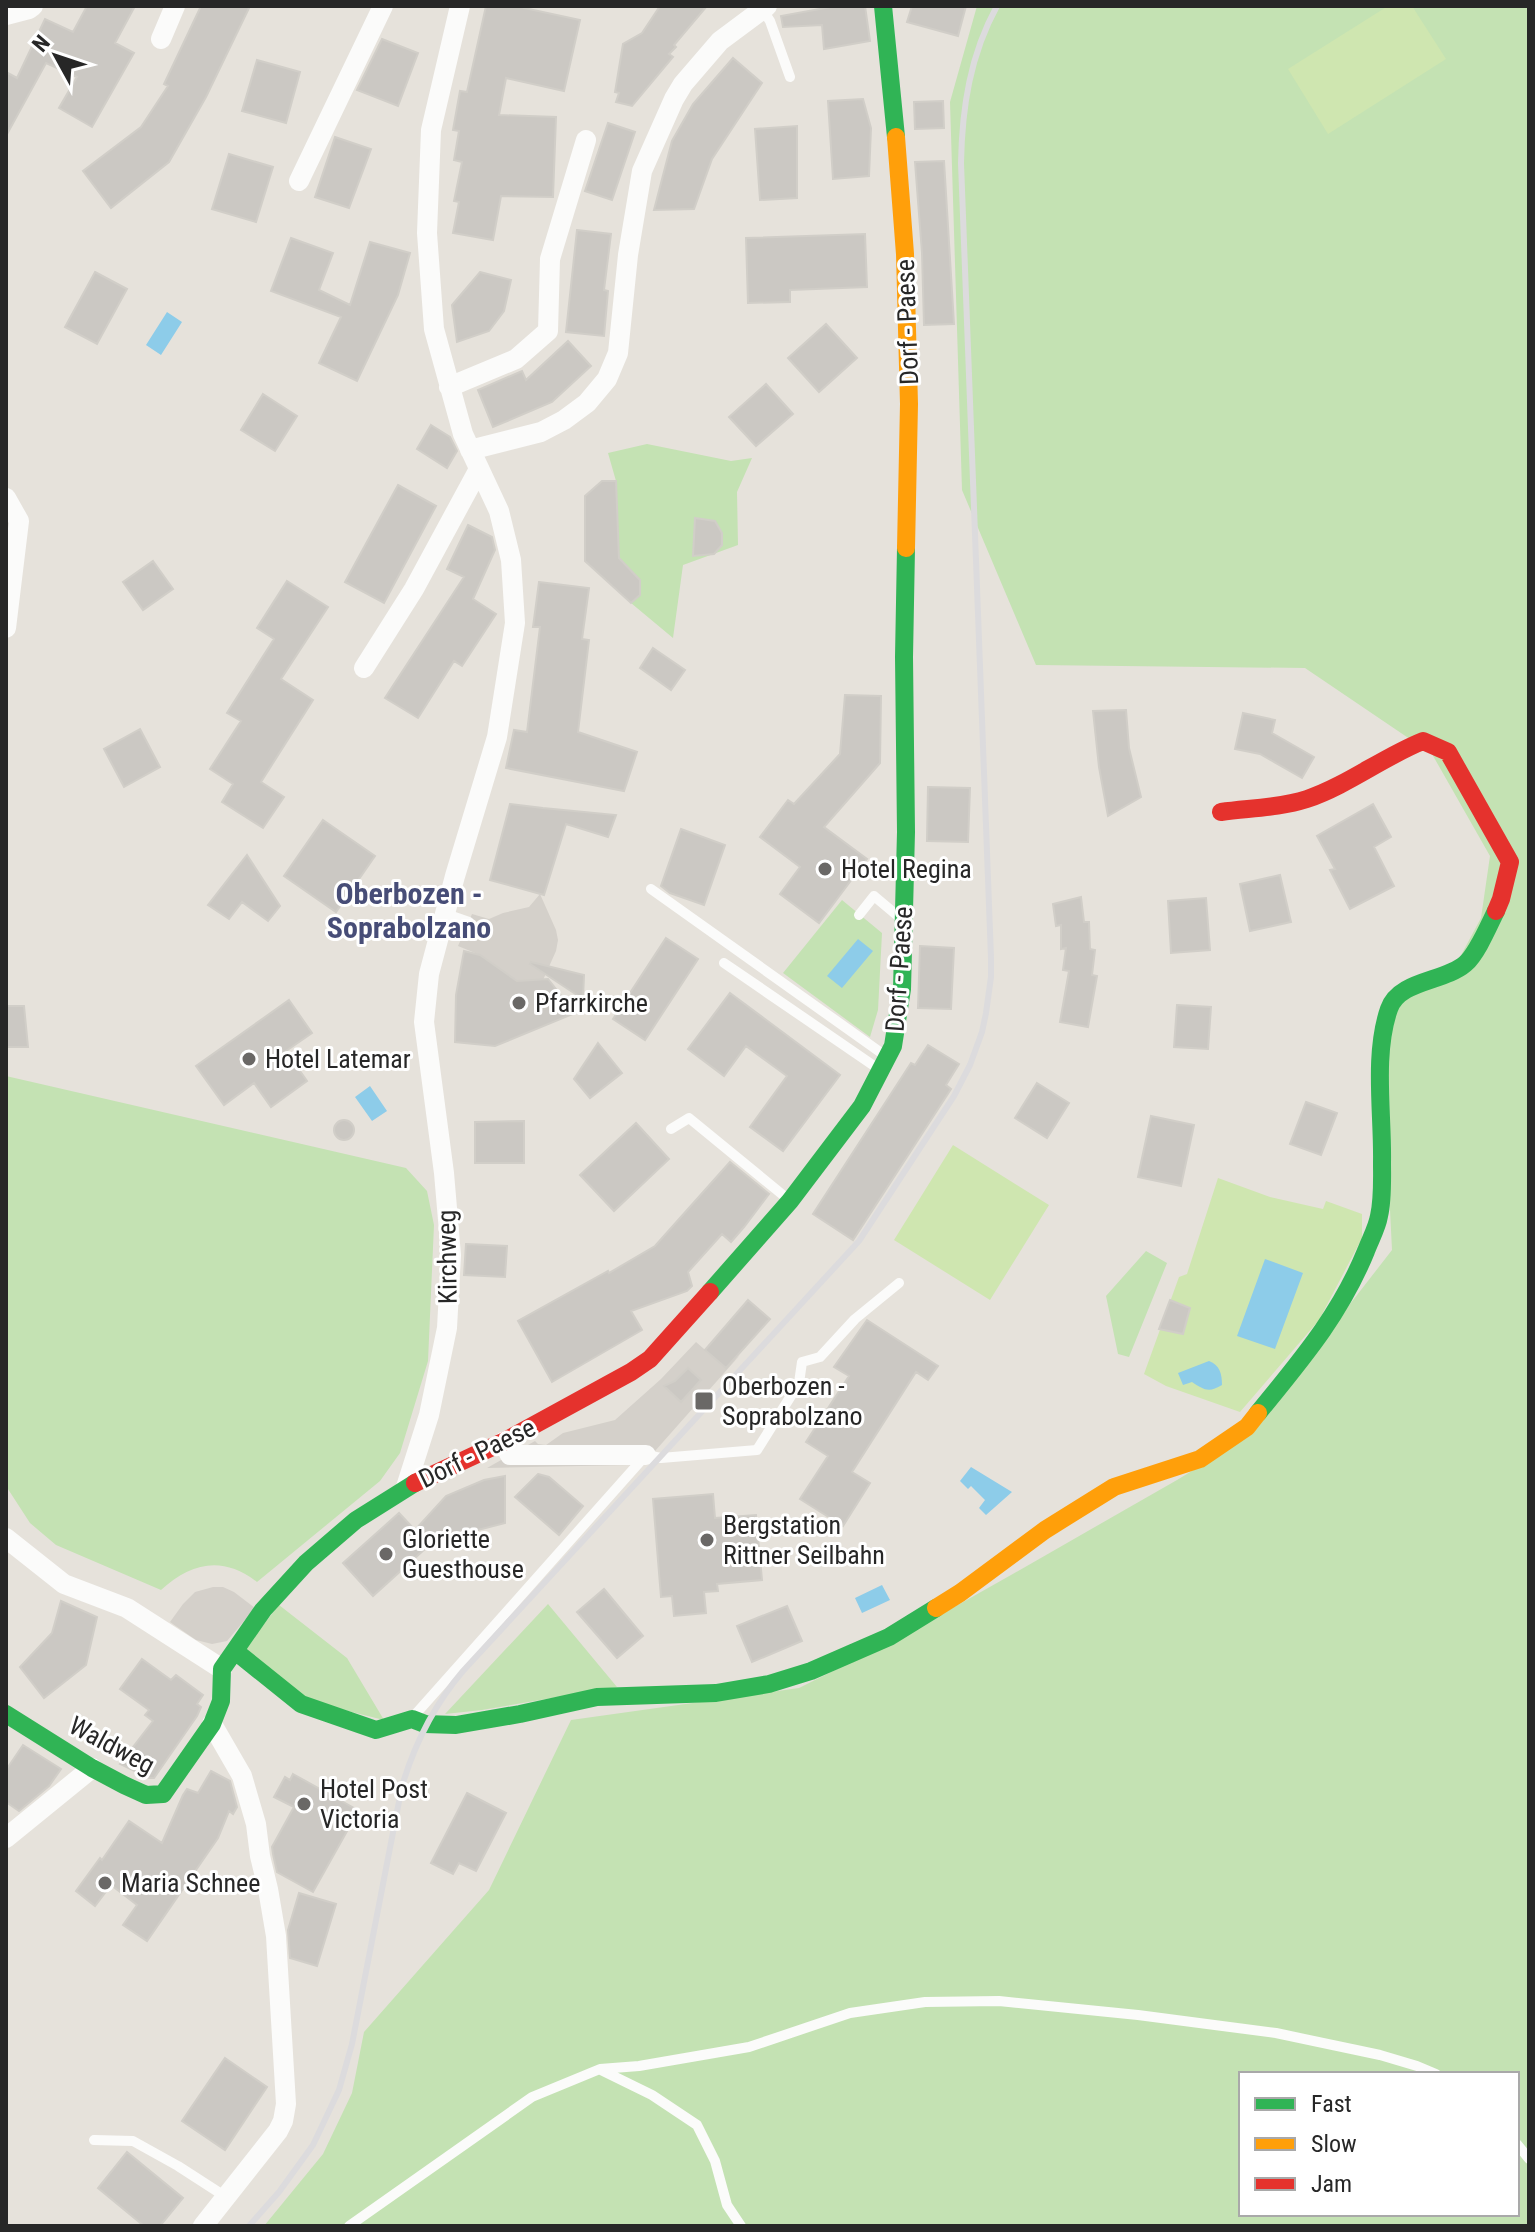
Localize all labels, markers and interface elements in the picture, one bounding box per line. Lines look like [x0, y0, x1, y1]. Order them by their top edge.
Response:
north arrow [16, 16, 96, 96]
text: N [27, 30, 55, 57]
street label: Dorf - Paese [890, 259, 924, 385]
place label: Hotel Regina [841, 854, 972, 884]
marker: Hotel Regina [816, 860, 834, 878]
district label: Oberbozen - Soprabolzano [327, 876, 491, 945]
street label: Dorf - Paese [880, 905, 918, 1033]
place label: Pfarrkirche [535, 988, 648, 1018]
marker: Pfarrkirche [510, 994, 528, 1012]
place label: Hotel Latemar [265, 1044, 411, 1074]
marker: Hotel Latemar [240, 1050, 258, 1068]
street label: Kirchweg [431, 1210, 463, 1304]
place label: Oberbozen - Soprabolzano [722, 1371, 863, 1431]
marker: Oberbozen - Soprabolzano [693, 1390, 715, 1412]
street label: Dorf - Paese [414, 1412, 540, 1494]
place label: Bergstation Rittner Seilbahn [723, 1510, 885, 1570]
place label: Gloriette Guesthouse [402, 1524, 524, 1584]
marker: Bergstation Rittner Seilbahn [698, 1531, 716, 1549]
marker: Gloriette Guesthouse [377, 1545, 395, 1563]
street label: Waldweg [64, 1710, 160, 1780]
place label: Hotel Post Victoria [320, 1774, 428, 1834]
marker: Hotel Post Victoria [295, 1795, 313, 1813]
place label: Maria Schnee [121, 1868, 260, 1898]
marker: Maria Schnee [96, 1874, 114, 1892]
legend [1239, 2072, 1519, 2216]
text: Fast [1311, 2090, 1352, 2118]
text: Slow [1311, 2130, 1357, 2158]
text: Jam [1311, 2170, 1352, 2198]

